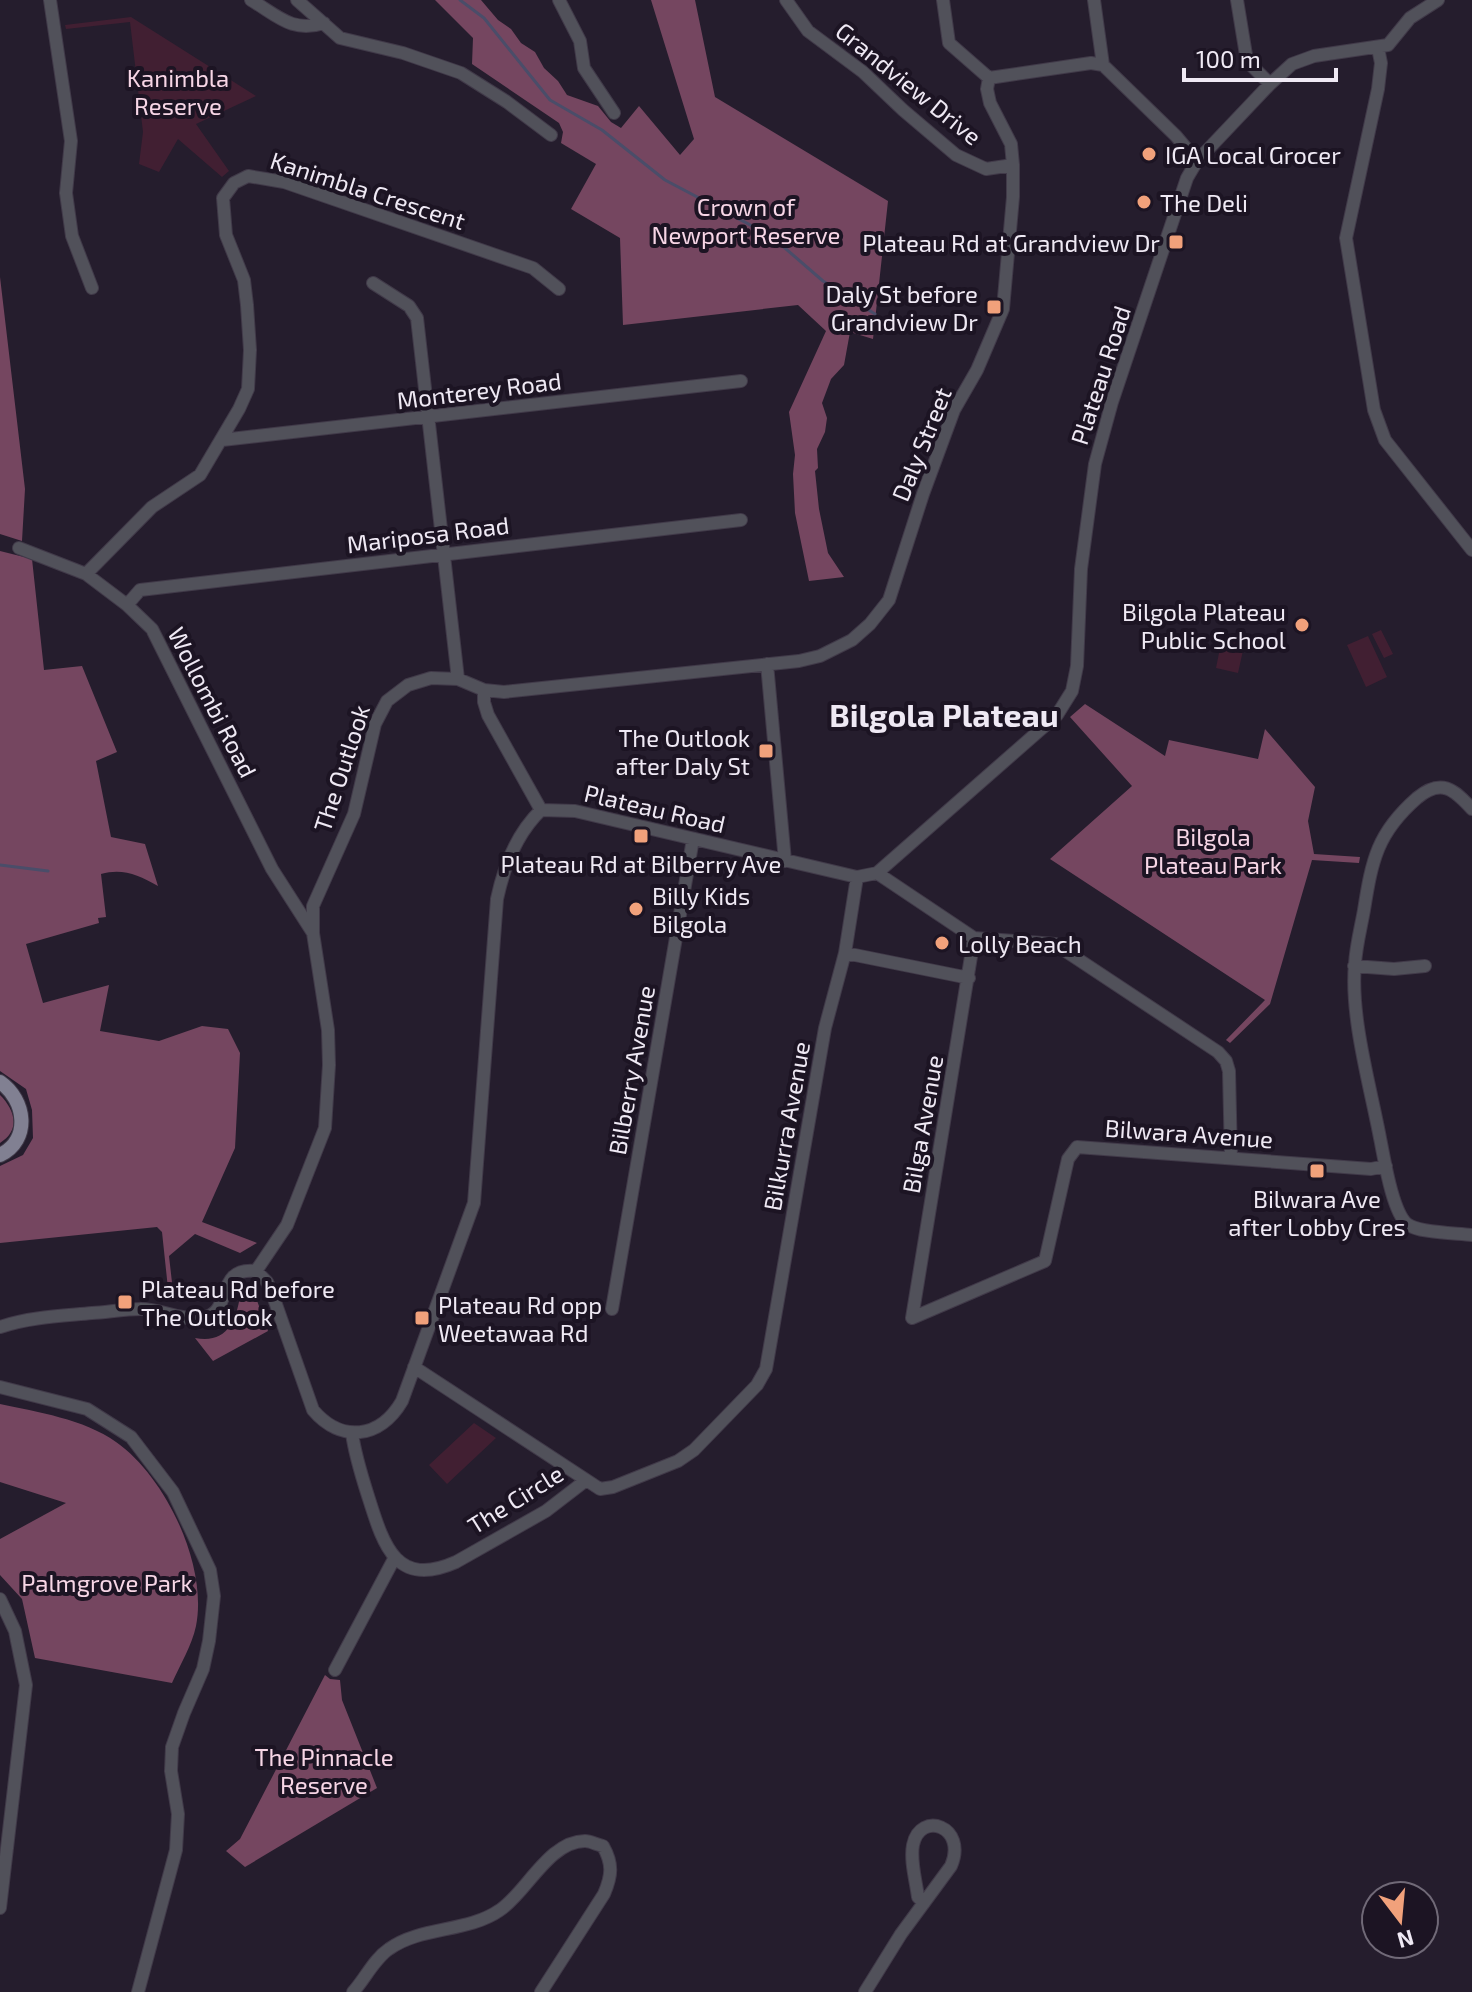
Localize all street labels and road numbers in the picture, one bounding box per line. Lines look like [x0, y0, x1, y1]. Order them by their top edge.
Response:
street label: Grandview Drive [830, 15, 988, 151]
street label: Kanimbla Crescent [267, 145, 469, 235]
street label: Plateau Road [1064, 302, 1136, 448]
street label: Monterey Road [395, 366, 563, 414]
street label: Daly Street [885, 383, 957, 505]
street label: Mariposa Road [345, 510, 511, 558]
street label: Wollombi Road [163, 622, 263, 782]
street label: The Outlook [307, 701, 375, 835]
street label: Plateau Road [582, 778, 728, 838]
street label: Bilberry Avenue [602, 983, 660, 1157]
street label: Bilkurra Avenue [757, 1039, 815, 1213]
street label: Bilga Avenue [896, 1053, 948, 1195]
street label: Bilwara Avenue [1104, 1113, 1274, 1153]
street label: The Circle [462, 1458, 568, 1540]

